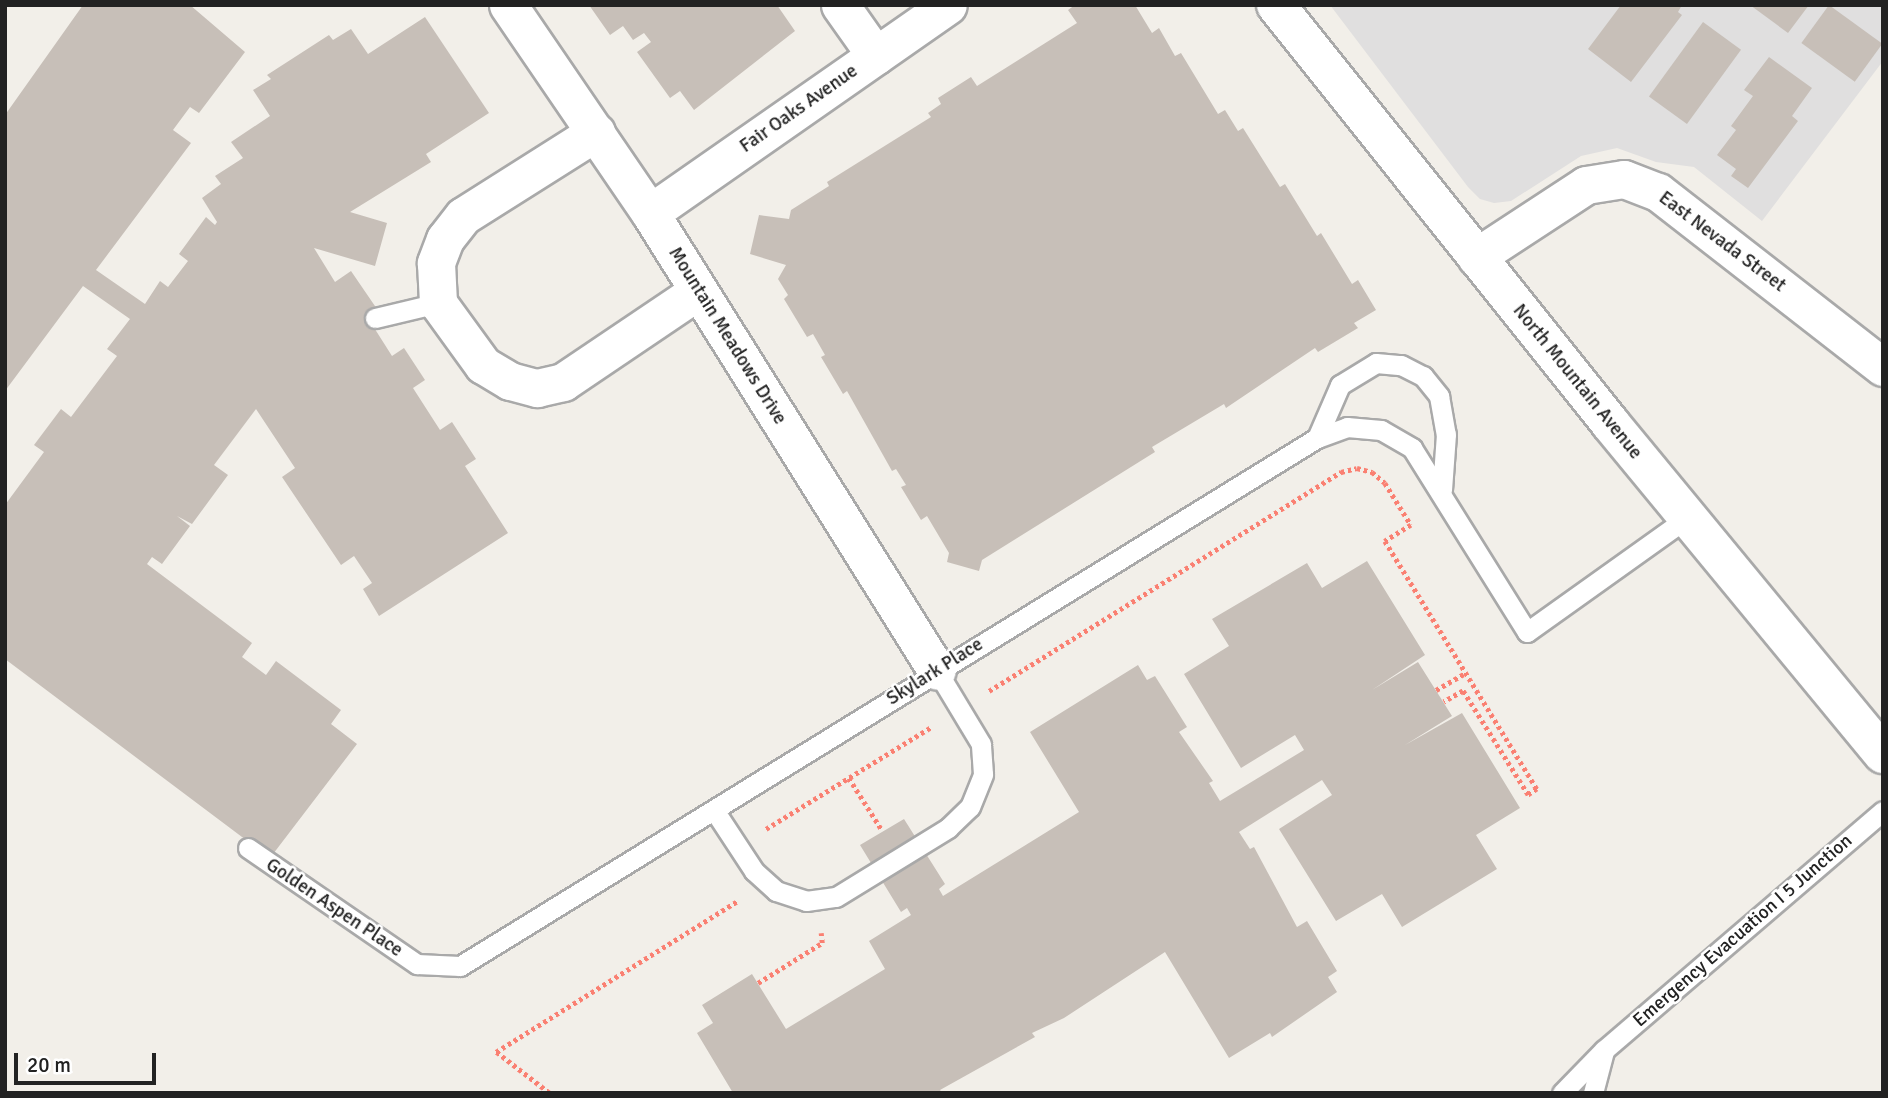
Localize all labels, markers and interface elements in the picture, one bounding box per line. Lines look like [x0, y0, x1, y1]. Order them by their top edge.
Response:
street label: Fair Oaks Avenue [736, 60, 862, 158]
street label: East Nevada Street [1654, 187, 1790, 297]
street label: Mountain Meadows Drive [663, 243, 791, 429]
street label: North Mountain Avenue [1507, 300, 1647, 464]
street label: Skylark Place [883, 633, 987, 711]
street label: Emergency Evacuation I 5 Junction [1629, 830, 1857, 1032]
street label: Golden Aspen Place [261, 854, 407, 962]
scale bar [18, 1038, 159, 1082]
text: 20 m [27, 1052, 71, 1078]

